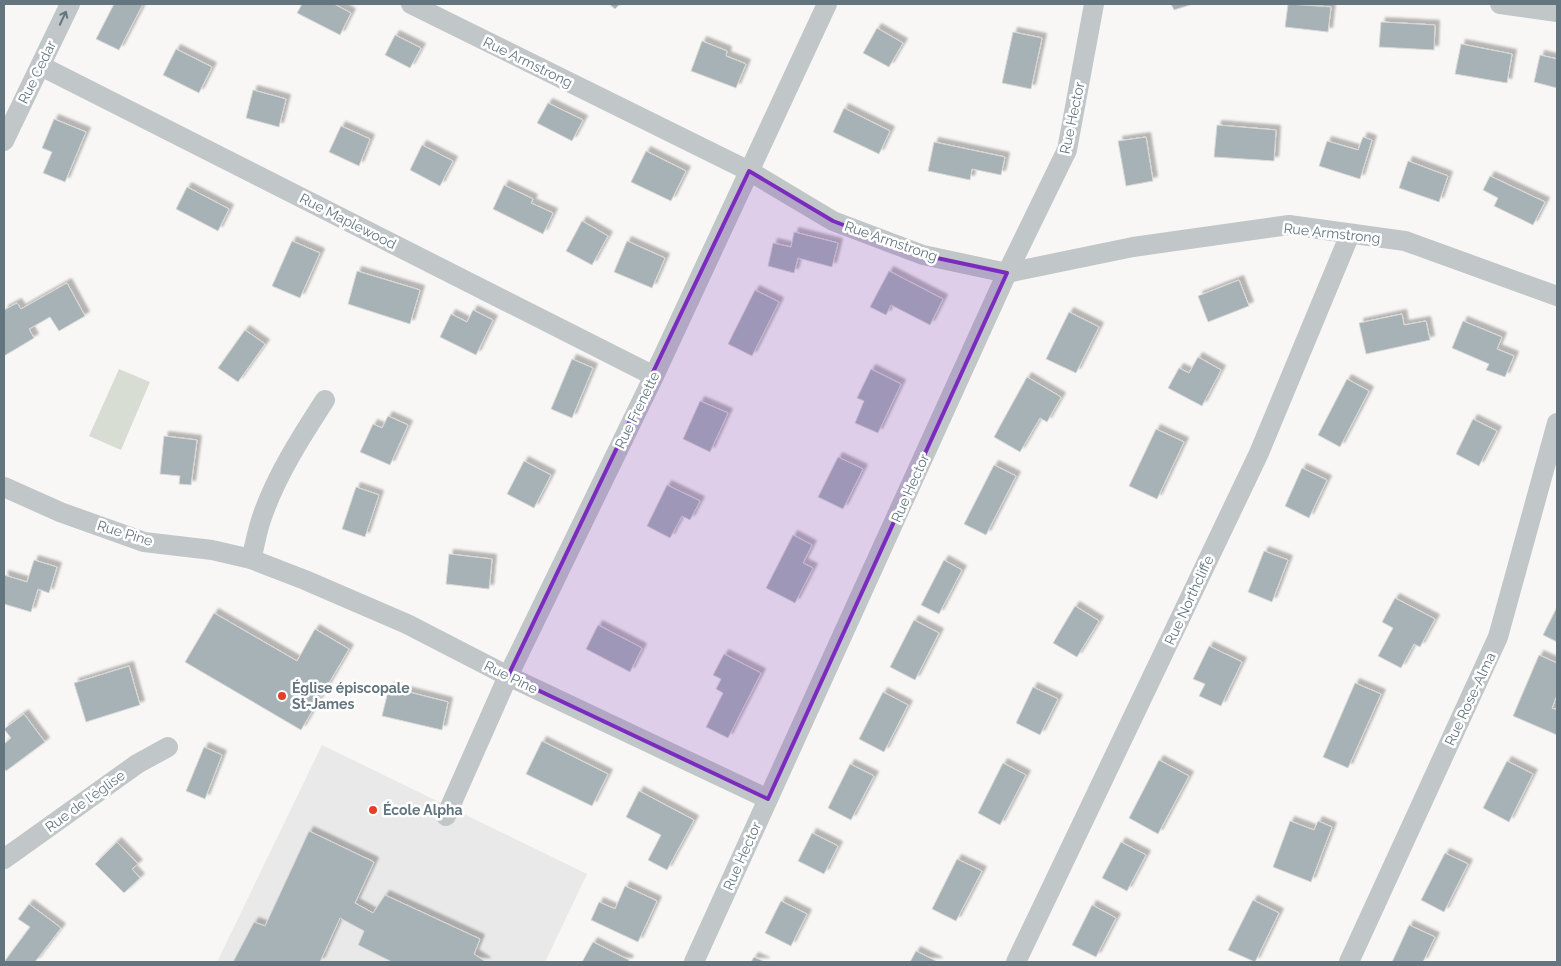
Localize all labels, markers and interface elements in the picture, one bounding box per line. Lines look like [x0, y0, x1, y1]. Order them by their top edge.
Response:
one-way arrow [59, 11, 69, 26]
street label: Rue Armstrong [481, 33, 575, 91]
street label: Rue Cedar [15, 38, 59, 106]
street label: Rue Hector [1057, 81, 1087, 155]
street label: Rue Maplewood [297, 190, 399, 252]
street label: Rue Armstrong [842, 218, 940, 264]
street label: Rue Armstrong [1283, 220, 1381, 246]
street label: Rue Frenette [611, 369, 663, 451]
street label: Rue Hector [888, 451, 932, 525]
street label: Rue Pine [95, 517, 155, 549]
street label: Rue Northcliffe [1161, 553, 1217, 647]
street label: Rue Rose-Alma [1441, 650, 1499, 748]
street label: Rue Pine [482, 657, 540, 697]
place label: Église épiscopale St-James [292, 679, 410, 712]
marker: Église épiscopale St-James [276, 690, 288, 702]
street label: Rue de l'église [42, 767, 128, 835]
place label: École Alpha [383, 801, 463, 818]
marker: École Alpha [367, 804, 379, 816]
street label: Rue Hector [720, 819, 764, 893]

